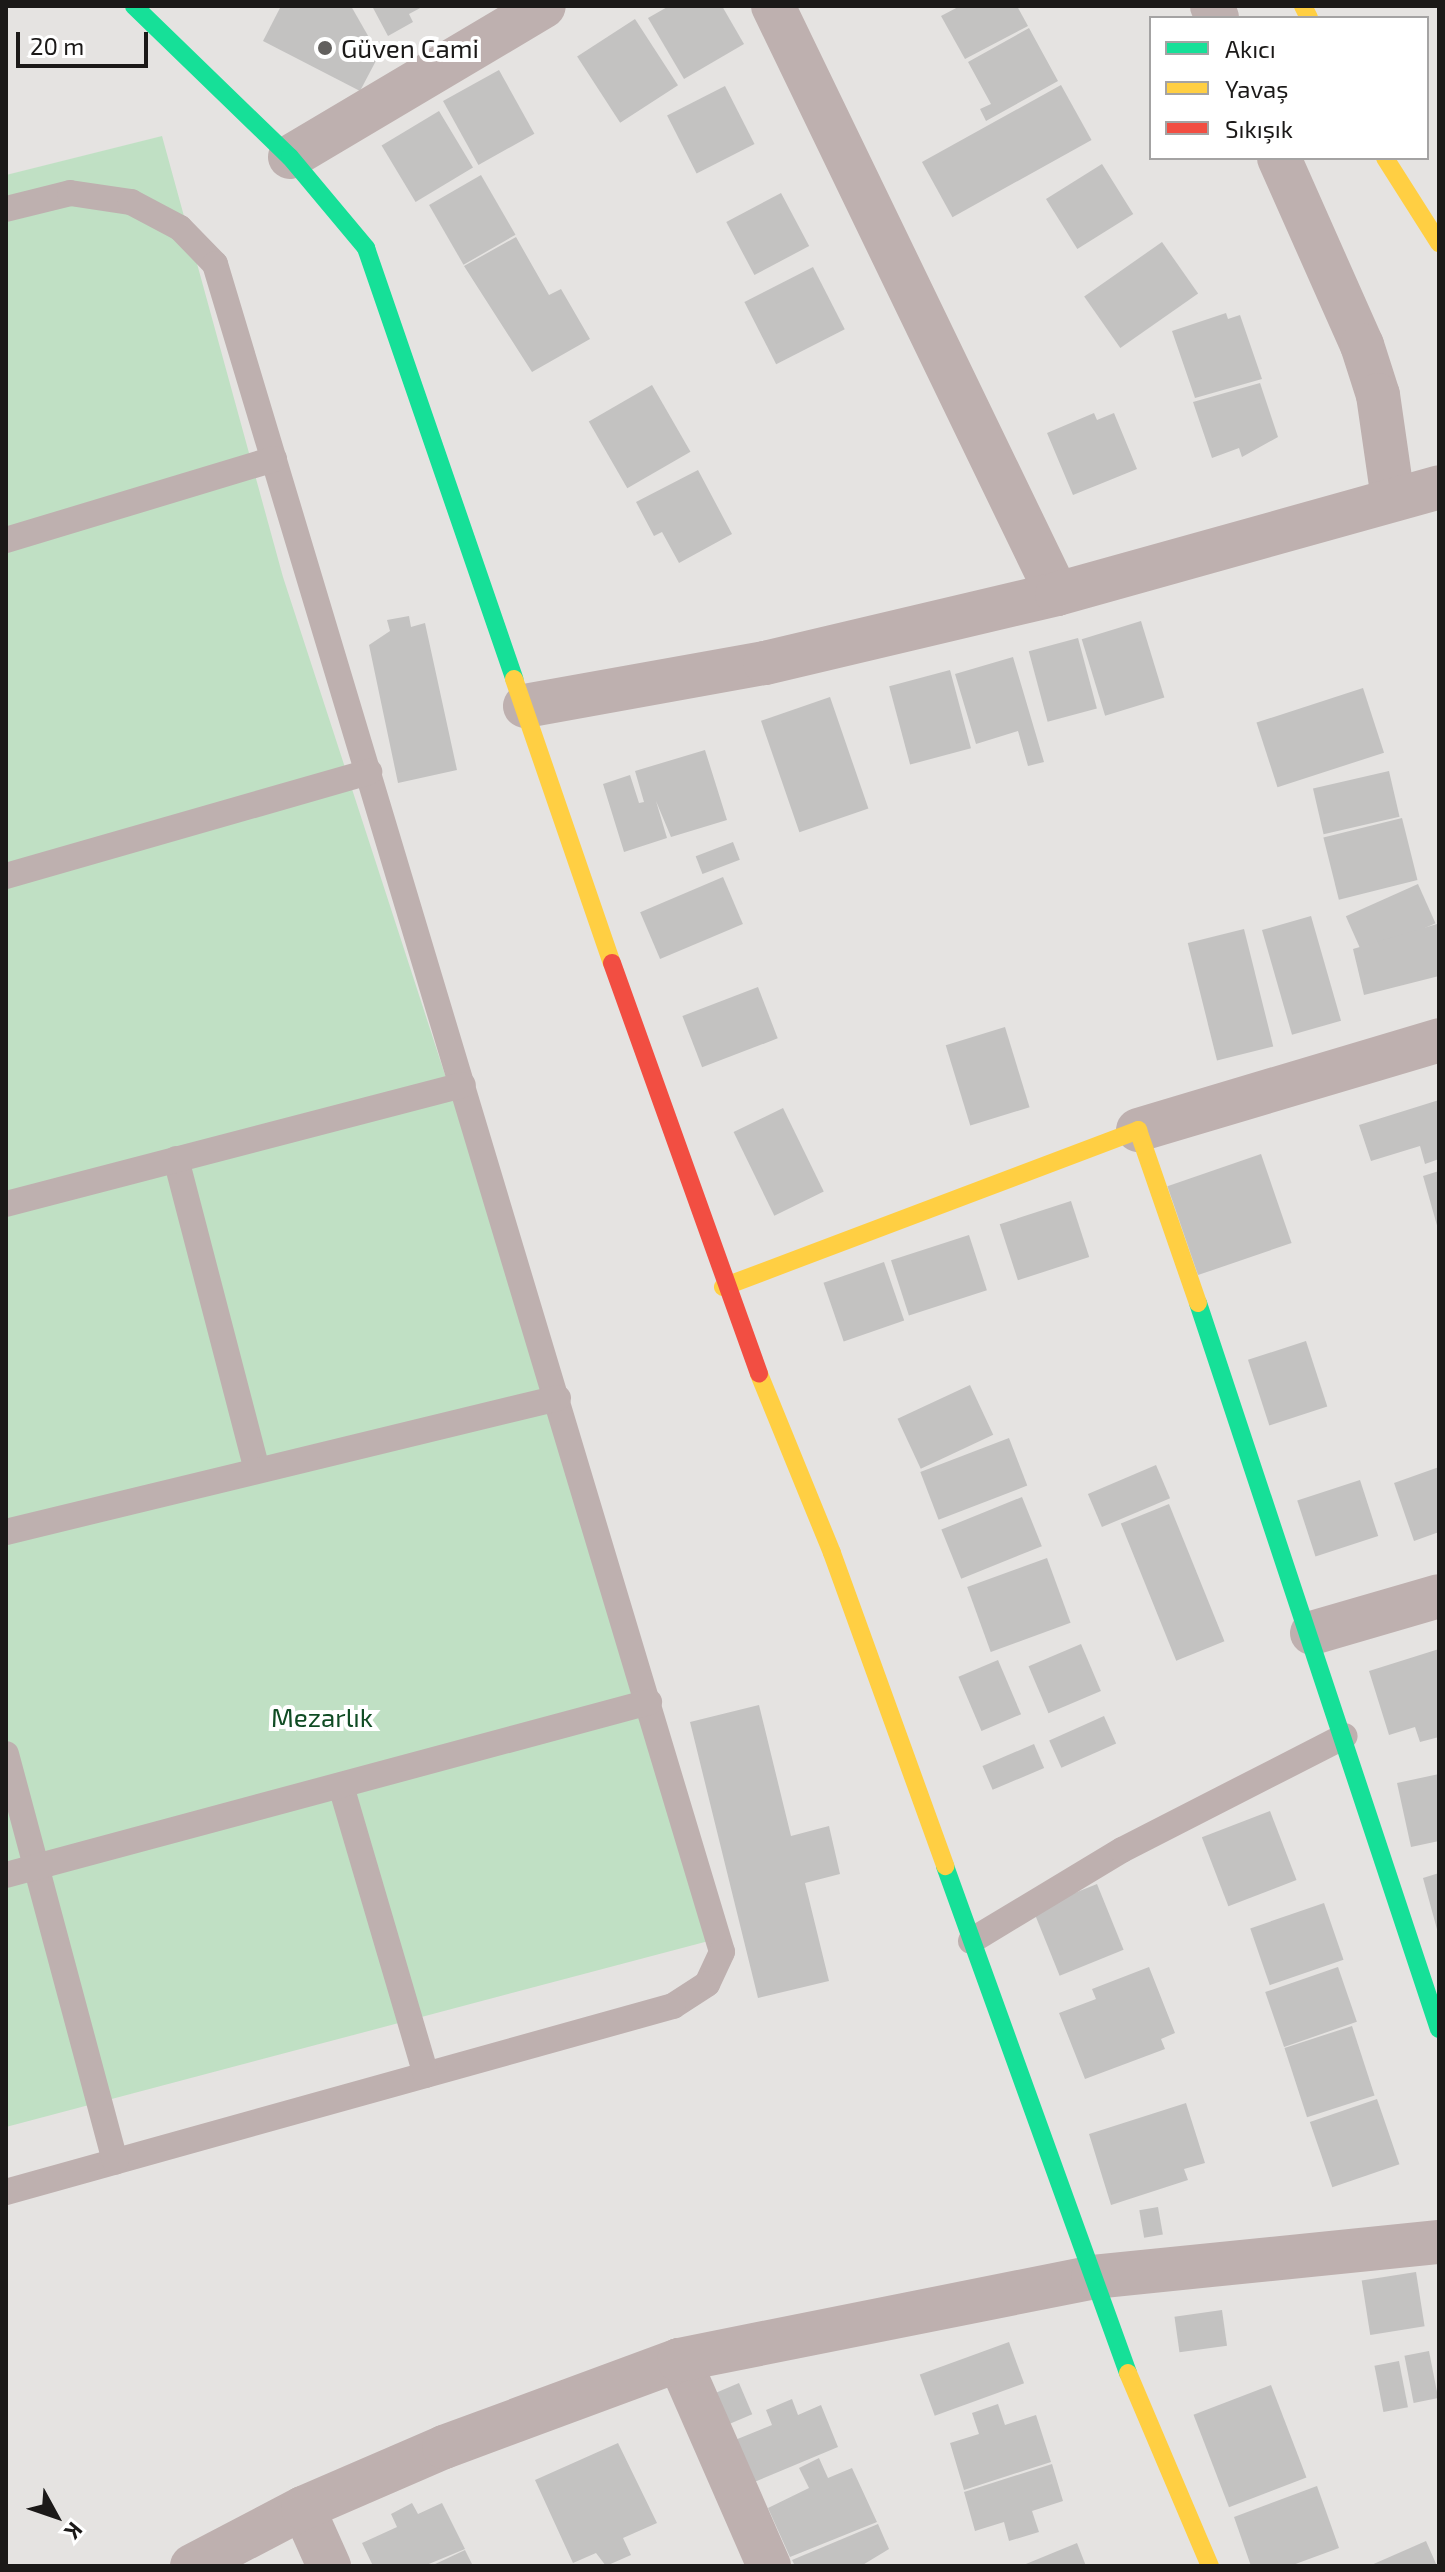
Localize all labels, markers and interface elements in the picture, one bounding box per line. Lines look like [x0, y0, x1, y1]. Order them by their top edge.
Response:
scale bar [20, 16, 152, 66]
legend [1149, 16, 1429, 160]
text: 20 m [30, 31, 84, 60]
place label: Güven Cami [341, 32, 479, 64]
text: Akıcı [1225, 34, 1276, 63]
marker: Güven Cami [316, 39, 334, 57]
text: Yavaş [1225, 74, 1288, 103]
text: Sıkışık [1225, 114, 1293, 143]
park label: Mezarlık [271, 1701, 373, 1733]
north arrow [16, 2476, 96, 2556]
text: K [60, 2518, 89, 2545]

